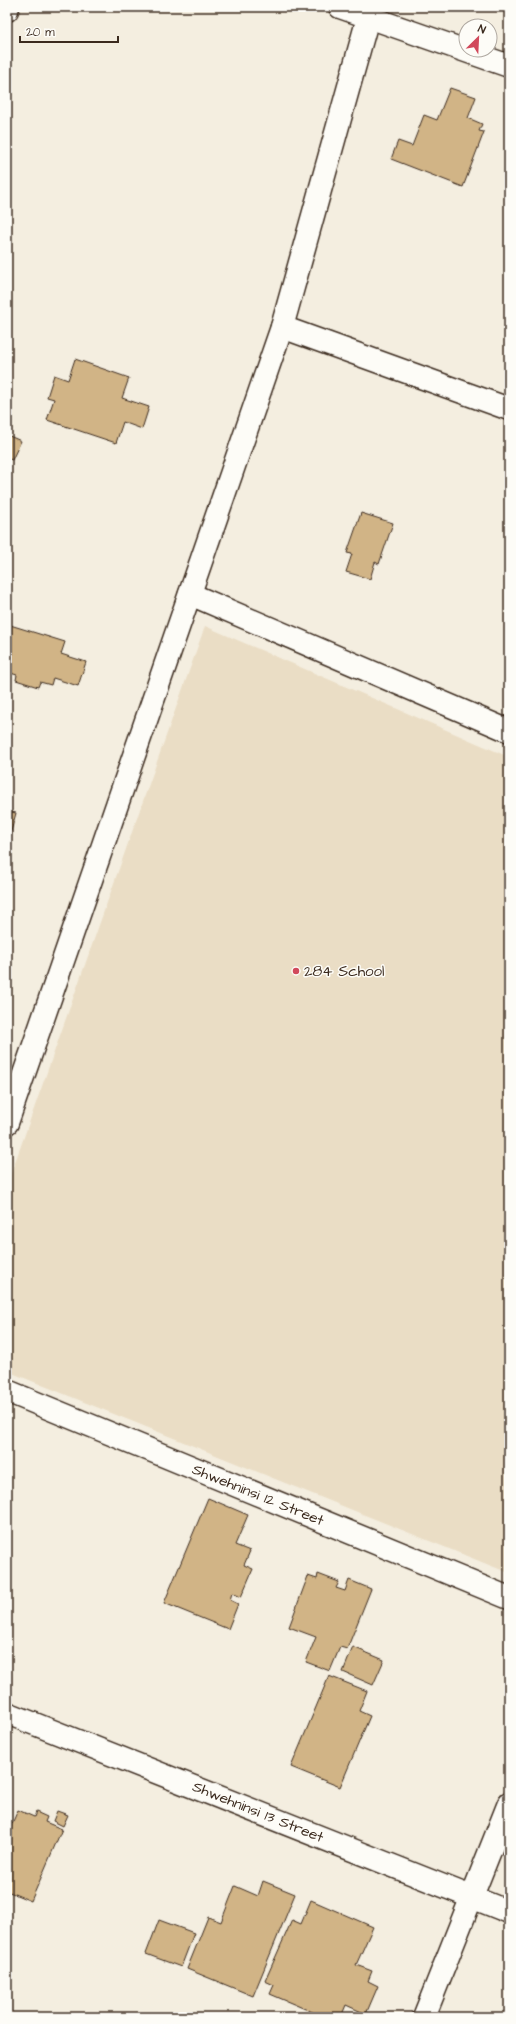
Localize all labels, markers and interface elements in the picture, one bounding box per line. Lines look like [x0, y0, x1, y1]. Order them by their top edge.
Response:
scale bar [20, 18, 118, 44]
north arrow [458, 18, 498, 58]
text: N [476, 21, 488, 38]
text: 20 m [26, 24, 55, 41]
place label: 284 School [304, 961, 384, 982]
marker: 284 School [291, 966, 301, 976]
street label: Shwehninsi 12 Street [189, 1459, 327, 1531]
street label: Shwehninsi 13 Street [189, 1776, 327, 1848]

